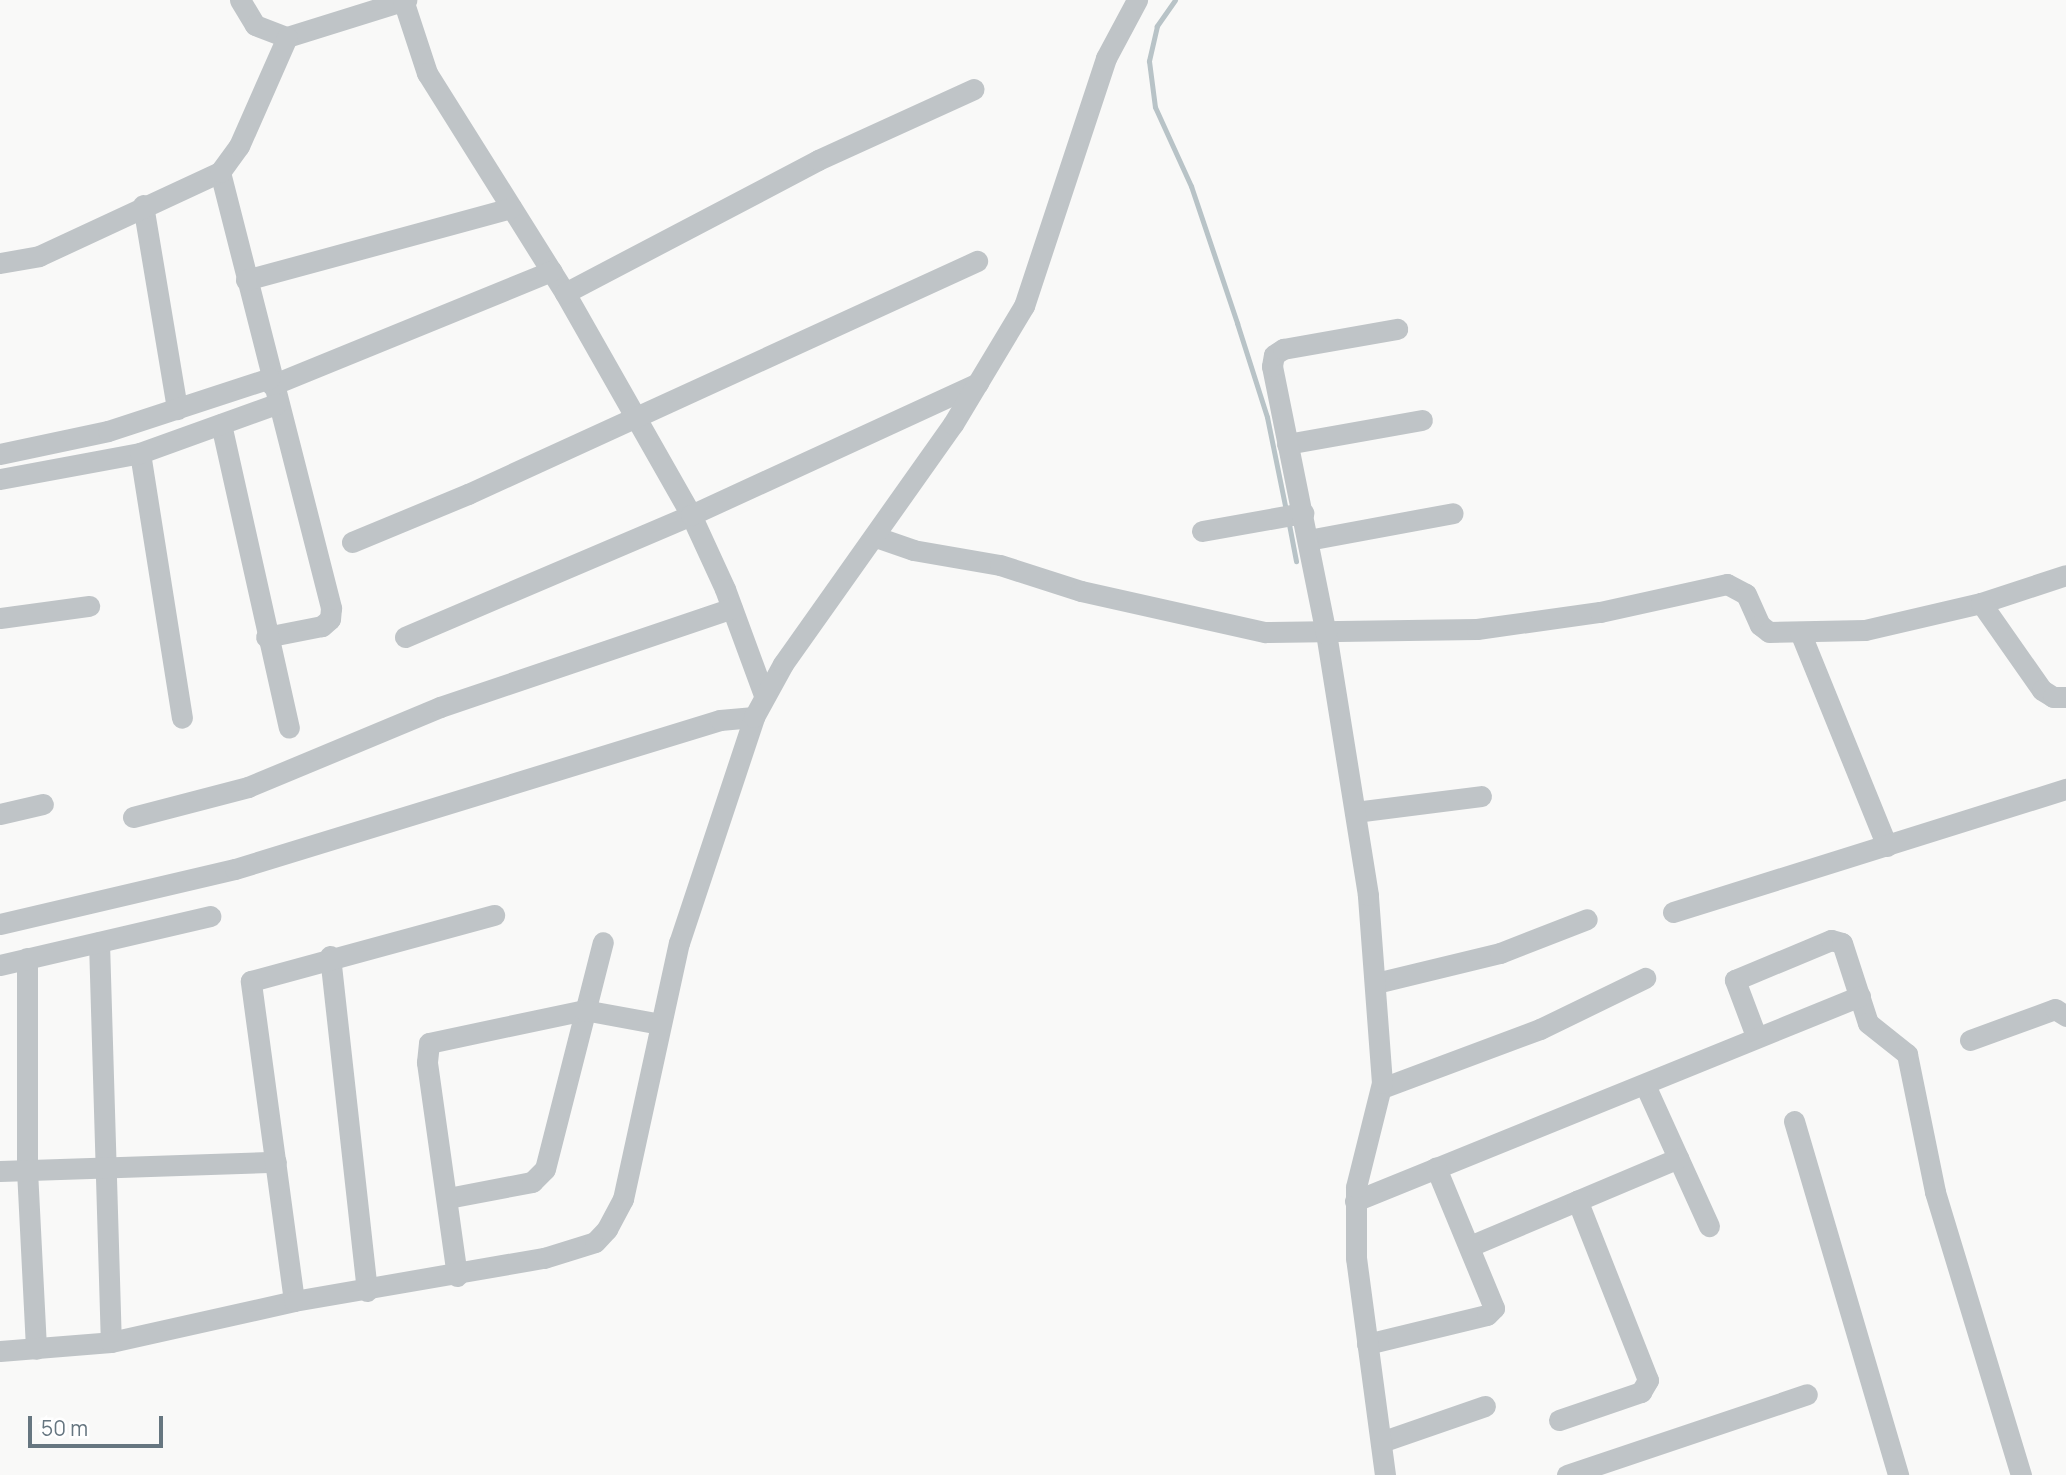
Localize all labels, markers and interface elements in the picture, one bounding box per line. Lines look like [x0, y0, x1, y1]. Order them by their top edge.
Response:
scale bar [32, 1402, 166, 1446]
text: 50 m [41, 1414, 88, 1442]

